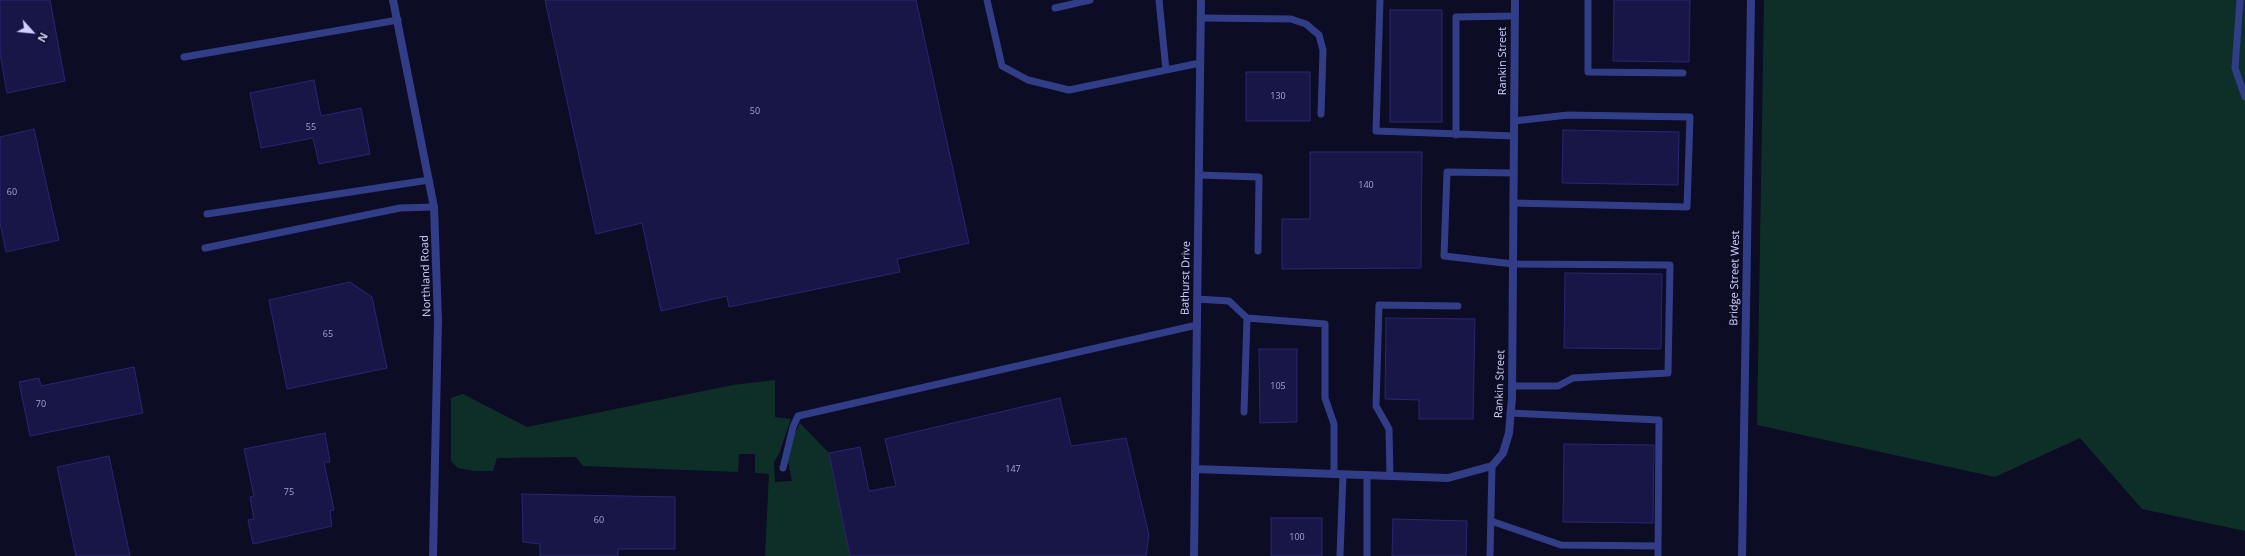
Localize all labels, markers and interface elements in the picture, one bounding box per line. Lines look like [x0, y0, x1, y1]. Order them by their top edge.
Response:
north arrow [12, 12, 52, 52]
street label: Rankin Street [1496, 27, 1510, 95]
text: N [34, 30, 52, 45]
house number: 130 [1270, 91, 1286, 101]
house number: 50 [750, 106, 760, 116]
house number: 55 [306, 122, 316, 132]
house number: 140 [1358, 180, 1374, 190]
house number: 60 [7, 187, 17, 197]
street label: Bridge Street West [1728, 230, 1742, 326]
street label: Northland Road [418, 235, 434, 317]
street label: Bathurst Drive [1179, 241, 1193, 315]
house number: 65 [323, 329, 333, 339]
street label: Rankin Street [1492, 350, 1508, 418]
house number: 105 [1270, 381, 1286, 391]
house number: 70 [36, 399, 46, 409]
house number: 147 [1005, 464, 1021, 474]
house number: 75 [284, 487, 294, 497]
house number: 60 [594, 515, 604, 525]
house number: 100 [1289, 532, 1305, 542]

